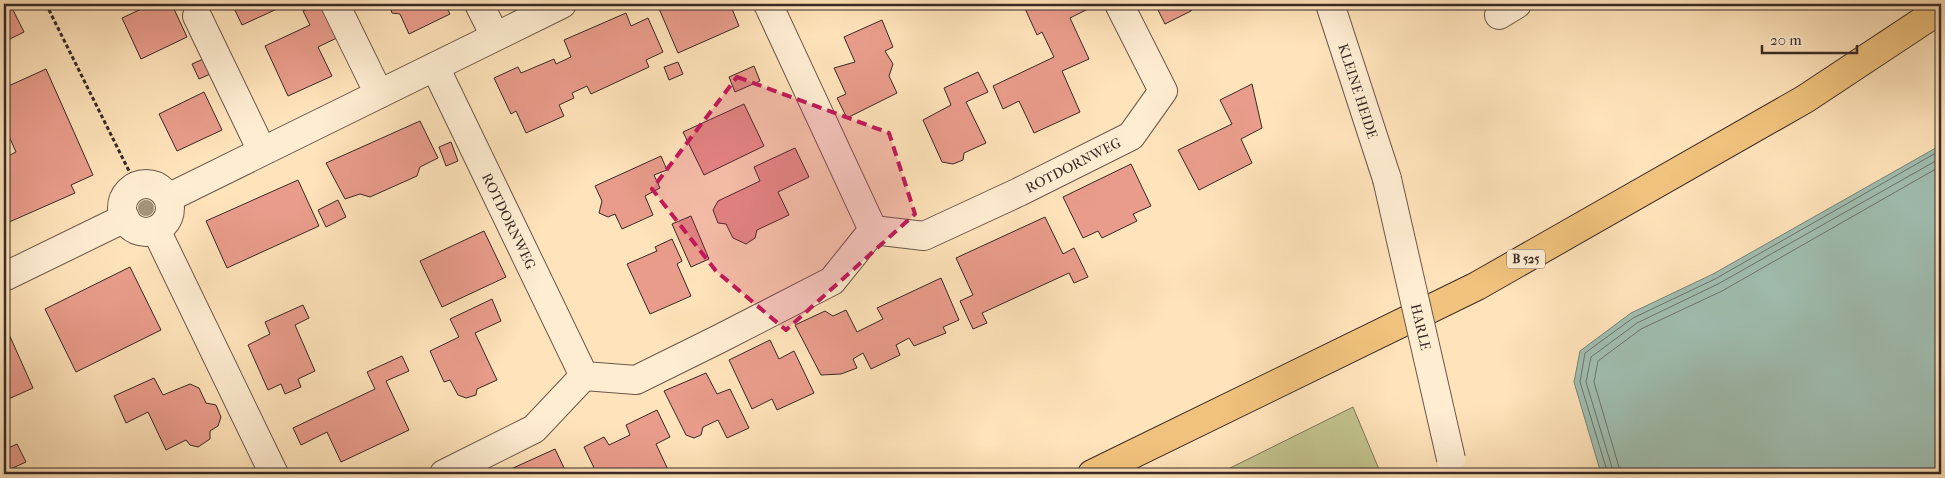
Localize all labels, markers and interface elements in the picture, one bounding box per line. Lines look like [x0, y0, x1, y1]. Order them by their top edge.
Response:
scale bar [1762, 22, 1858, 54]
text: 20 m [1770, 31, 1802, 49]
street label: KLEINE HEIDE [1334, 41, 1381, 141]
street label: ROTDORNWEG [1023, 134, 1124, 197]
street label: ROTDORNWEG [478, 170, 539, 272]
road number: B 525 [1507, 250, 1545, 268]
street label: HARLE [1407, 302, 1434, 352]

